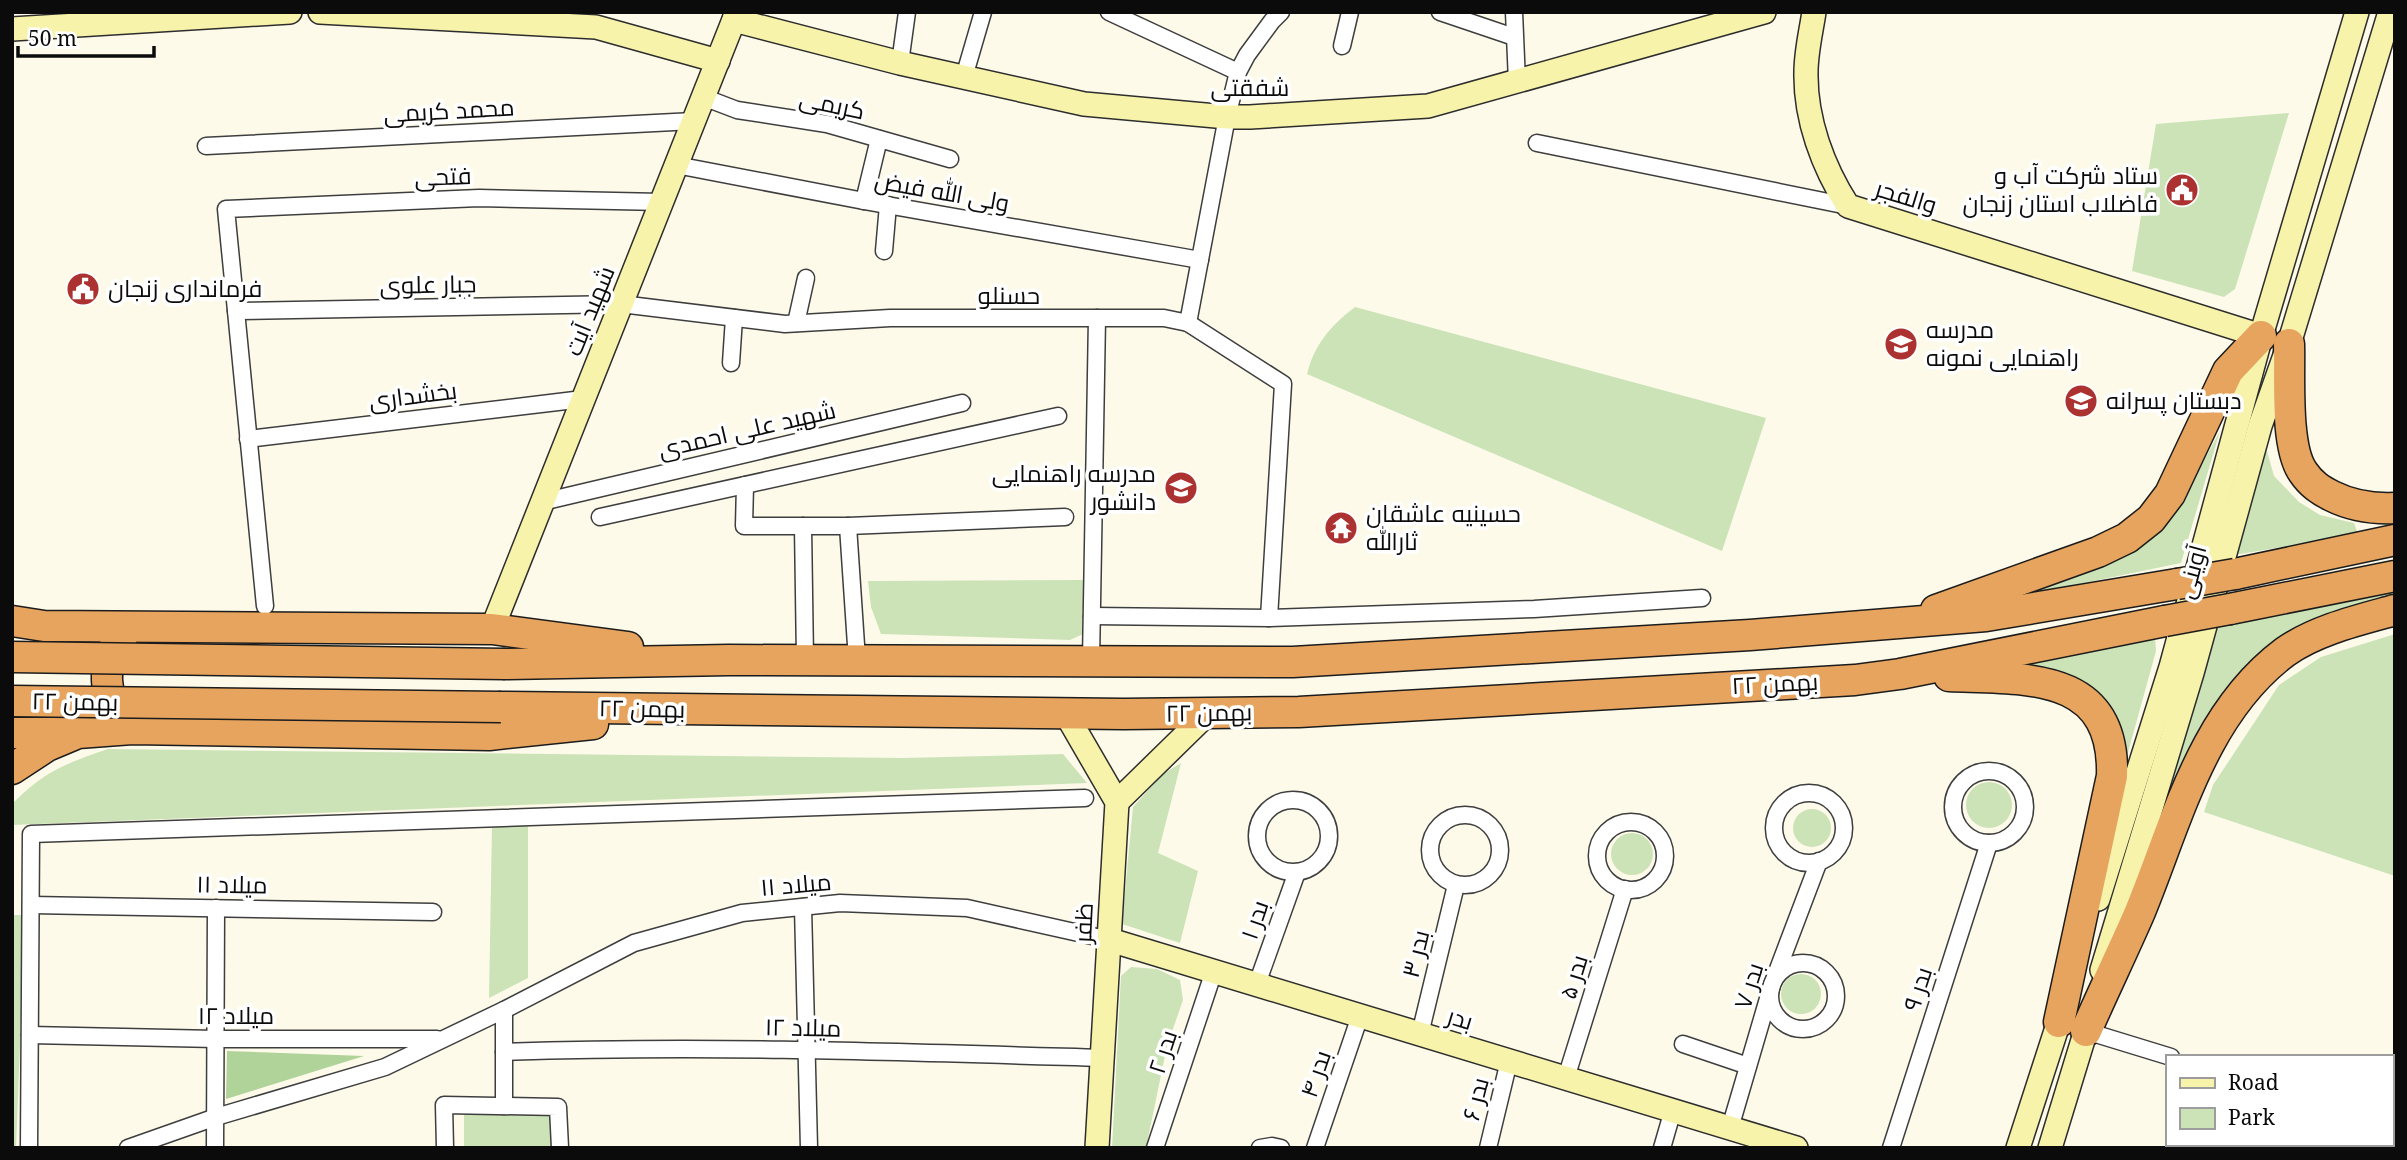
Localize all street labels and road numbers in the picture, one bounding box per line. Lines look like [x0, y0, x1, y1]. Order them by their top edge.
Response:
street label: شفقتی [1211, 70, 1289, 103]
street label: کریمی [797, 81, 868, 127]
street label: محمد کریمی [383, 90, 515, 129]
street label: فتحی [414, 158, 472, 193]
street label: ولی الله فیض [872, 162, 1012, 219]
street label: والفجر [1870, 170, 1941, 221]
street label: شهید آیت [556, 261, 622, 360]
street label: جبار علوی [379, 266, 477, 301]
street label: حسنلو [978, 278, 1040, 311]
street label: بخشداری [367, 373, 459, 416]
street label: شهید علی احمدی [655, 392, 839, 465]
street label: آوینی [2168, 541, 2214, 602]
street label: ۲۲ بهمن [1731, 664, 1819, 701]
street label: ۲۲ بهمن [31, 683, 119, 718]
street label: ۲۲ بهمن [598, 690, 686, 725]
street label: ۲۲ بهمن [1165, 694, 1253, 729]
street label: میلاد ۱۱ [759, 864, 833, 903]
street label: میلاد ۱۱ [196, 866, 268, 901]
street label: بدر ۱ [1232, 896, 1276, 943]
street label: ظفر [1065, 902, 1100, 946]
street label: بدر ۳ [1393, 926, 1436, 981]
street label: بدر ۵ [1550, 950, 1595, 1003]
street label: بدر ۷ [1725, 958, 1770, 1013]
street label: بدر ۹ [1894, 962, 1939, 1015]
street label: بدر [1441, 997, 1477, 1037]
street label: میلاد ۱۲ [198, 998, 274, 1031]
street label: میلاد ۱۲ [765, 1009, 842, 1044]
street label: بدر ۲ [1139, 1025, 1184, 1078]
street label: بدر ۴ [1291, 1046, 1338, 1101]
street label: بدر ۶ [1453, 1074, 1496, 1124]

